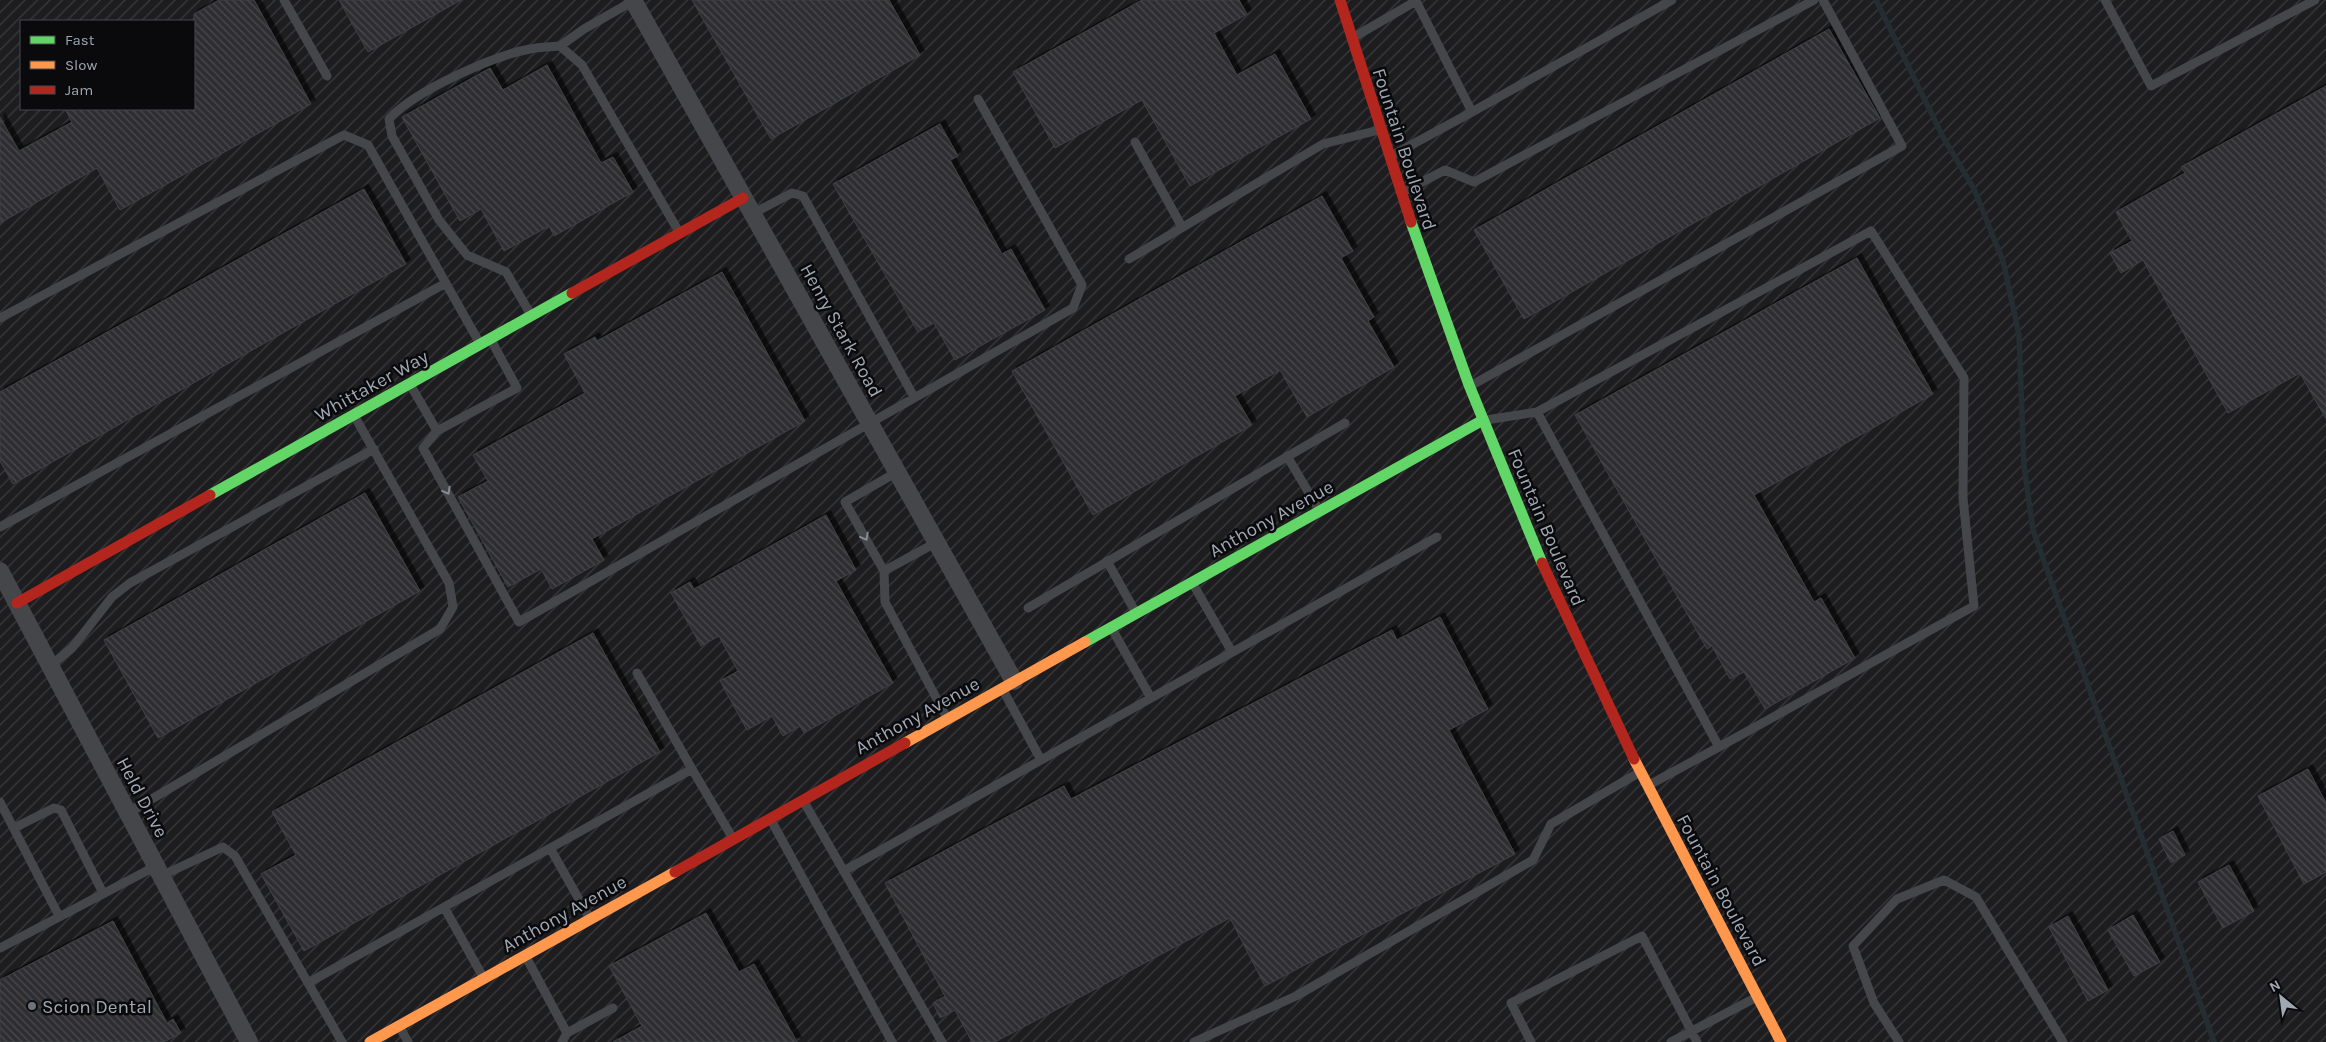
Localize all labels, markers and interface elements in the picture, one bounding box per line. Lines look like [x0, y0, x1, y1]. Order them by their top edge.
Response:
legend [20, 20, 195, 110]
text: Fast [65, 31, 95, 49]
text: Slow [65, 56, 97, 74]
street label: Fountain Boulevard [1367, 66, 1441, 233]
text: Jam [65, 81, 93, 99]
street label: Henry Stark Road [795, 260, 887, 401]
street label: Whittaker Way [311, 346, 432, 426]
street label: Fountain Boulevard [1503, 445, 1589, 609]
street label: Anthony Avenue [1205, 476, 1337, 562]
one-way arrow [441, 485, 451, 494]
one-way arrow [858, 531, 868, 540]
street label: Anthony Avenue [851, 673, 983, 759]
street label: Held Drive [112, 753, 172, 841]
street label: Fountain Boulevard [1672, 811, 1770, 970]
street label: Anthony Avenue [498, 871, 630, 957]
north arrow [2256, 972, 2306, 1022]
text: N [2266, 976, 2283, 996]
place label: Scion Dental [42, 996, 152, 1018]
marker: Scion Dental [26, 1000, 38, 1012]

